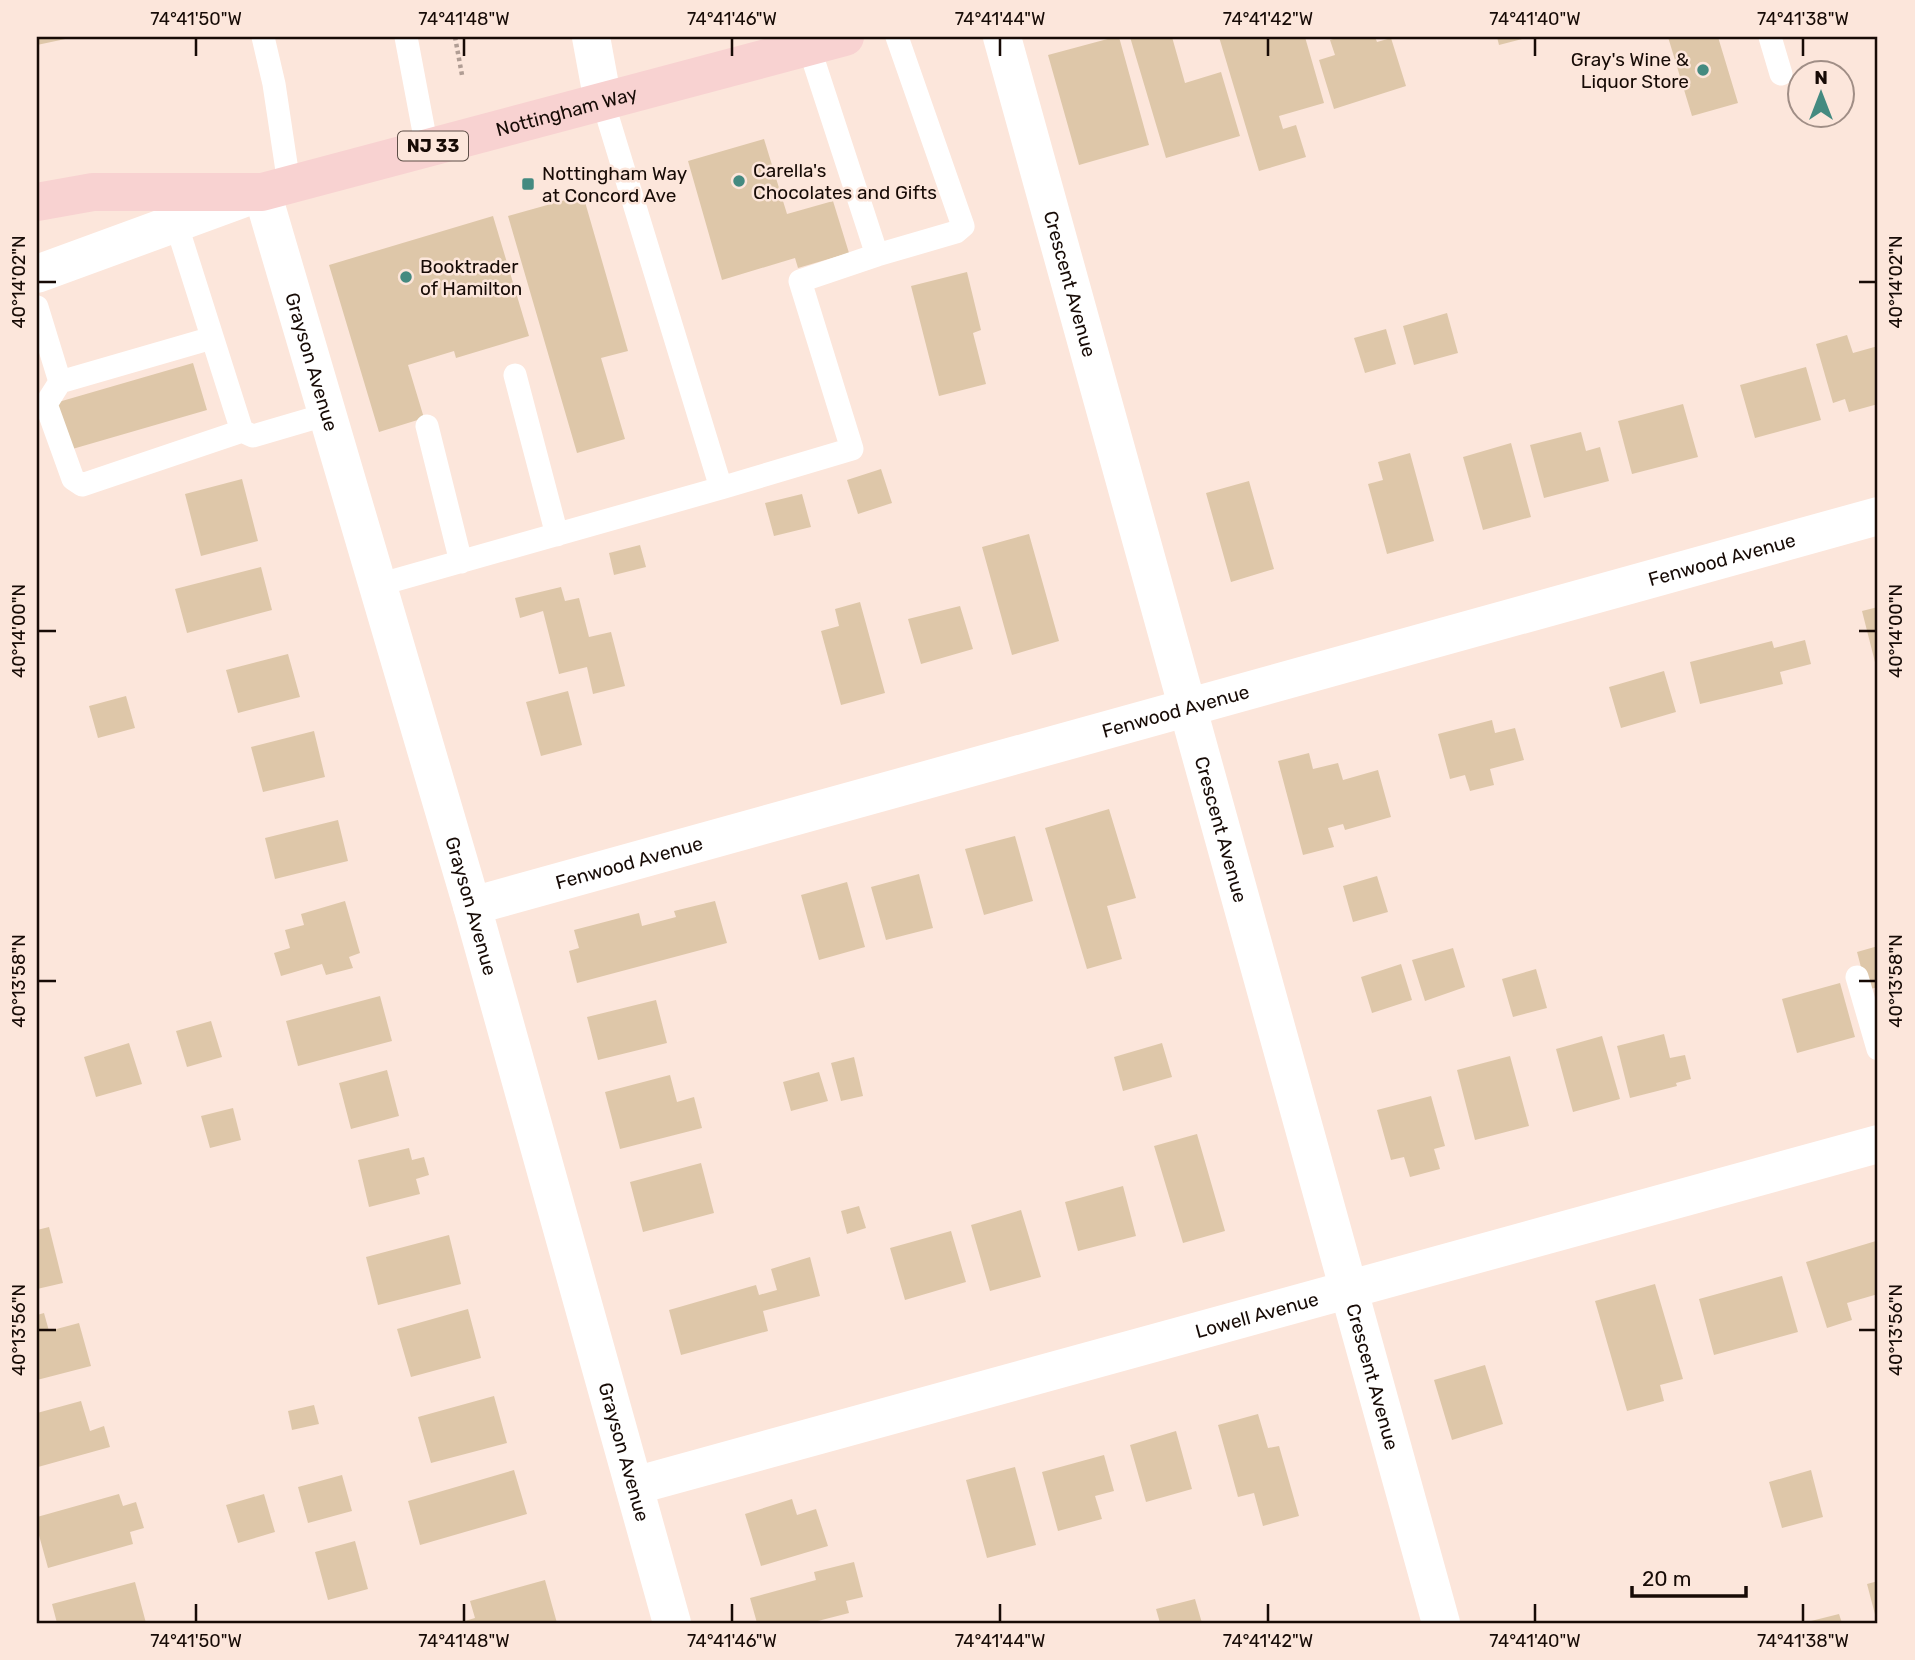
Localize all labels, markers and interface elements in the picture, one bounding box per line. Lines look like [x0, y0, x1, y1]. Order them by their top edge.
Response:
text: 74°41'50"W [150, 8, 242, 30]
text: 74°41'48"W [418, 8, 510, 30]
text: 74°41'46"W [687, 8, 777, 30]
text: 74°41'44"W [955, 8, 1045, 30]
text: 74°41'42"W [1223, 8, 1313, 30]
text: 74°41'40"W [1489, 8, 1581, 30]
text: 74°41'38"W [1757, 8, 1849, 30]
place label: Gray's Wine & Liquor Store [1571, 48, 1689, 93]
north arrow [1786, 60, 1856, 130]
marker: Gray's Wine & Liquor Store [1695, 62, 1711, 78]
text: N [1814, 66, 1828, 89]
street label: Nottingham Way [493, 81, 640, 141]
road number: NJ 33 [398, 132, 468, 160]
place label: Carella's Chocolates and Gifts [753, 159, 937, 204]
place label: Nottingham Way at Concord Ave [542, 162, 687, 207]
marker: Carella's Chocolates and Gifts [731, 173, 747, 189]
marker: Nottingham Way at Concord Ave [520, 176, 536, 192]
street label: Crescent Avenue [1039, 208, 1101, 359]
text: 40°14'02"N [8, 235, 30, 329]
text: 40°14'02"N [1885, 235, 1907, 329]
place label: Booktrader of Hamilton [420, 255, 522, 300]
marker: Booktrader of Hamilton [398, 269, 414, 285]
street label: Grayson Avenue [281, 290, 343, 434]
street label: Fenwood Avenue [1646, 528, 1798, 591]
text: 40°14'00"N [8, 584, 30, 678]
text: 40°14'00"N [1885, 584, 1907, 678]
street label: Fenwood Avenue [1099, 680, 1252, 742]
street label: Crescent Avenue [1190, 753, 1252, 905]
street label: Fenwood Avenue [553, 831, 705, 894]
street label: Grayson Avenue [441, 834, 502, 978]
text: 40°13'58"N [8, 934, 30, 1028]
text: 40°13'58"N [1885, 934, 1907, 1028]
text: 40°13'56"N [8, 1284, 30, 1376]
text: 40°13'56"N [1885, 1284, 1907, 1376]
street label: Lowell Avenue [1193, 1287, 1321, 1343]
street label: Crescent Avenue [1342, 1301, 1404, 1452]
street label: Grayson Avenue [594, 1380, 655, 1524]
scale bar [1632, 1555, 1745, 1599]
text: 20 m [1642, 1566, 1691, 1591]
text: 74°41'50"W [150, 1630, 242, 1652]
text: 74°41'48"W [418, 1630, 510, 1652]
text: 74°41'46"W [687, 1630, 777, 1652]
text: 74°41'44"W [955, 1630, 1045, 1652]
text: 74°41'42"W [1223, 1630, 1313, 1652]
text: 74°41'40"W [1489, 1630, 1581, 1652]
text: 74°41'38"W [1757, 1630, 1849, 1652]

